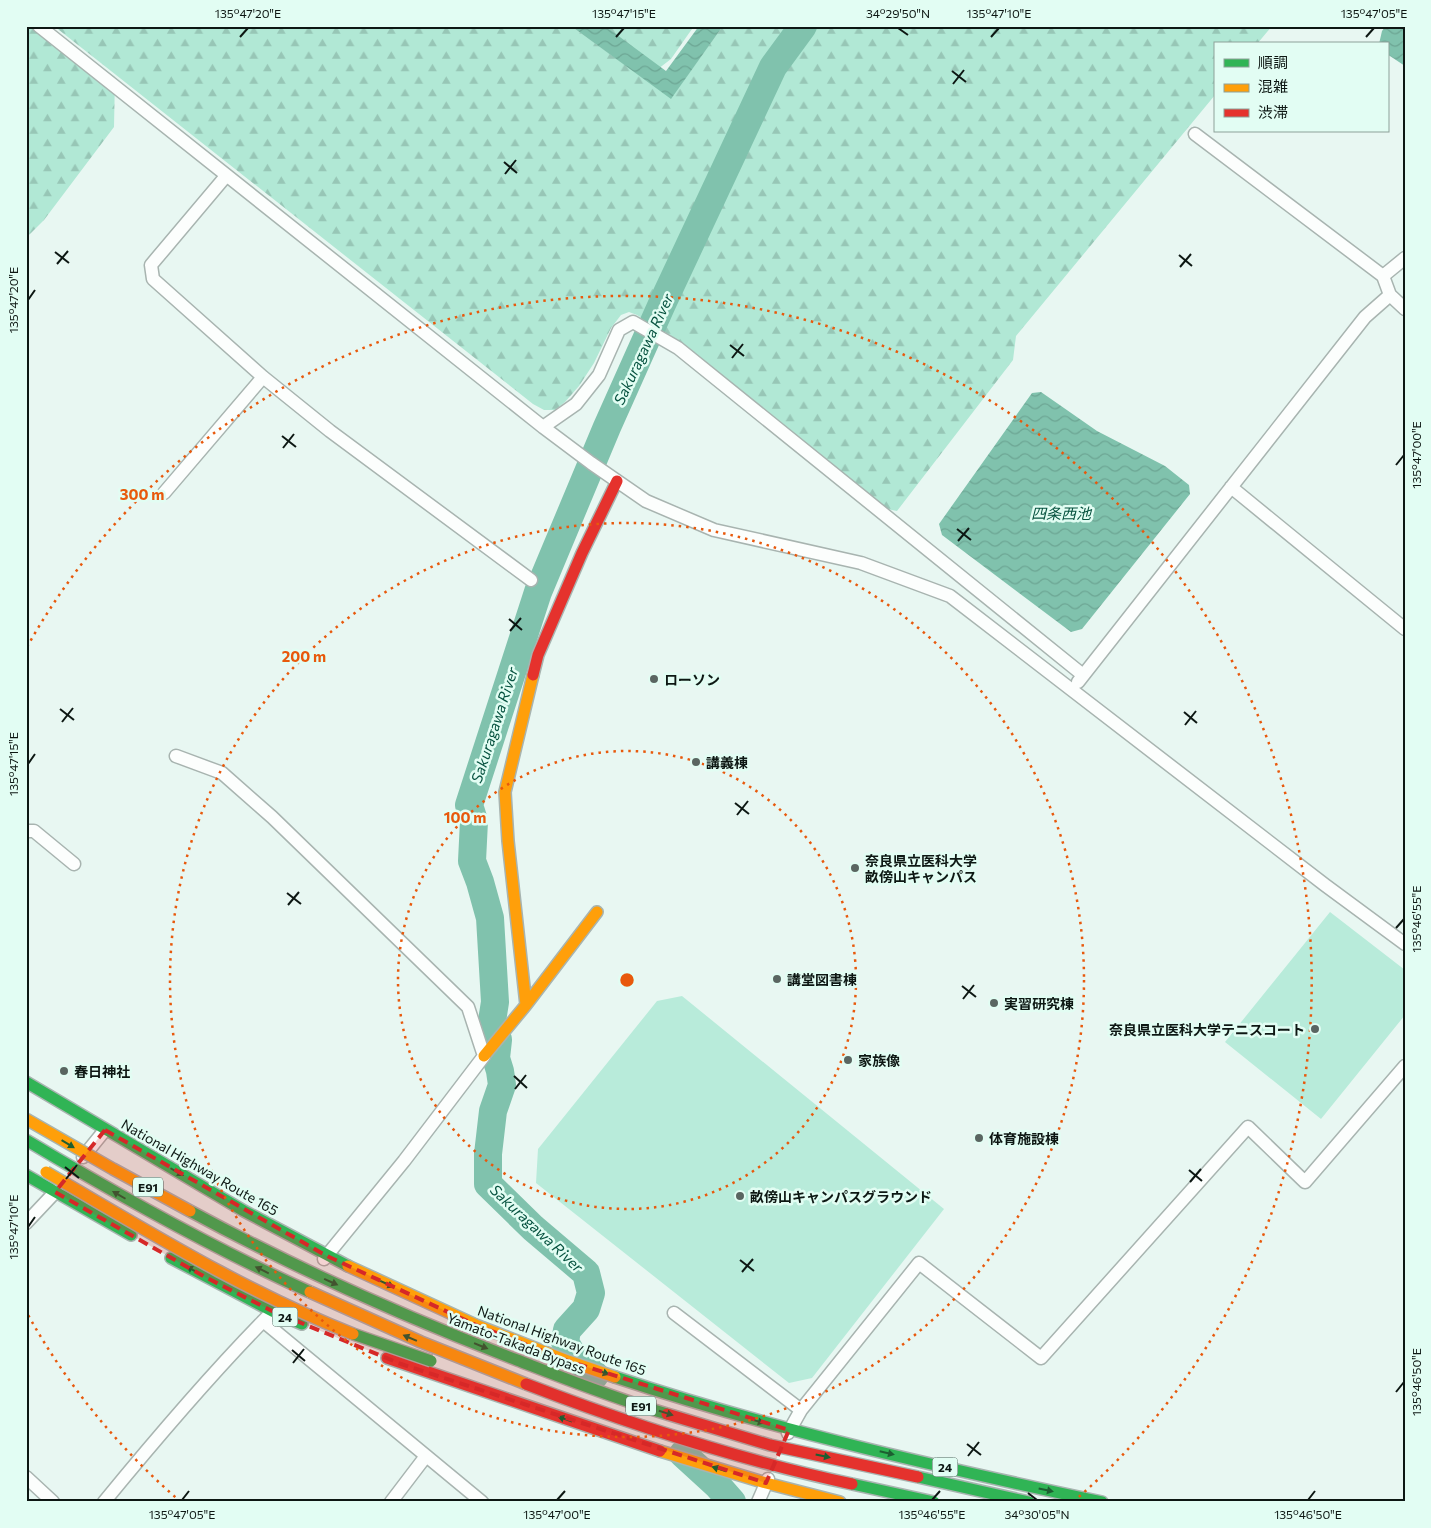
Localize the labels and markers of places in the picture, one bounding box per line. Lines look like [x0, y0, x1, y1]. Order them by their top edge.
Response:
place label: ローソン [664, 671, 720, 688]
marker: ローソン [648, 673, 660, 685]
place label: 講義棟 [706, 754, 748, 771]
marker: 講義棟 [690, 756, 702, 768]
place label: 奈良県立医科大学 畝傍山キャンパス [865, 852, 977, 885]
marker: 奈良県立医科大学 畝傍山キャンパス [849, 862, 861, 874]
centre of rings [618, 971, 636, 989]
place label: 講堂図書棟 [787, 971, 857, 988]
marker: 講堂図書棟 [771, 973, 783, 985]
place label: 実習研究棟 [1004, 995, 1074, 1012]
marker: 実習研究棟 [988, 997, 1000, 1009]
place label: 奈良県立医科大学テニスコート [1109, 1021, 1305, 1038]
marker: 奈良県立医科大学テニスコート [1309, 1023, 1321, 1035]
place label: 家族像 [858, 1052, 900, 1069]
marker: 家族像 [842, 1054, 854, 1066]
place label: 春日神社 [74, 1063, 130, 1080]
marker: 春日神社 [58, 1065, 70, 1077]
place label: 体育施設棟 [989, 1130, 1059, 1147]
marker: 体育施設棟 [973, 1132, 985, 1144]
place label: 畝傍山キャンパスグラウンド [750, 1188, 932, 1205]
marker: 畝傍山キャンパスグラウンド [734, 1190, 746, 1202]

